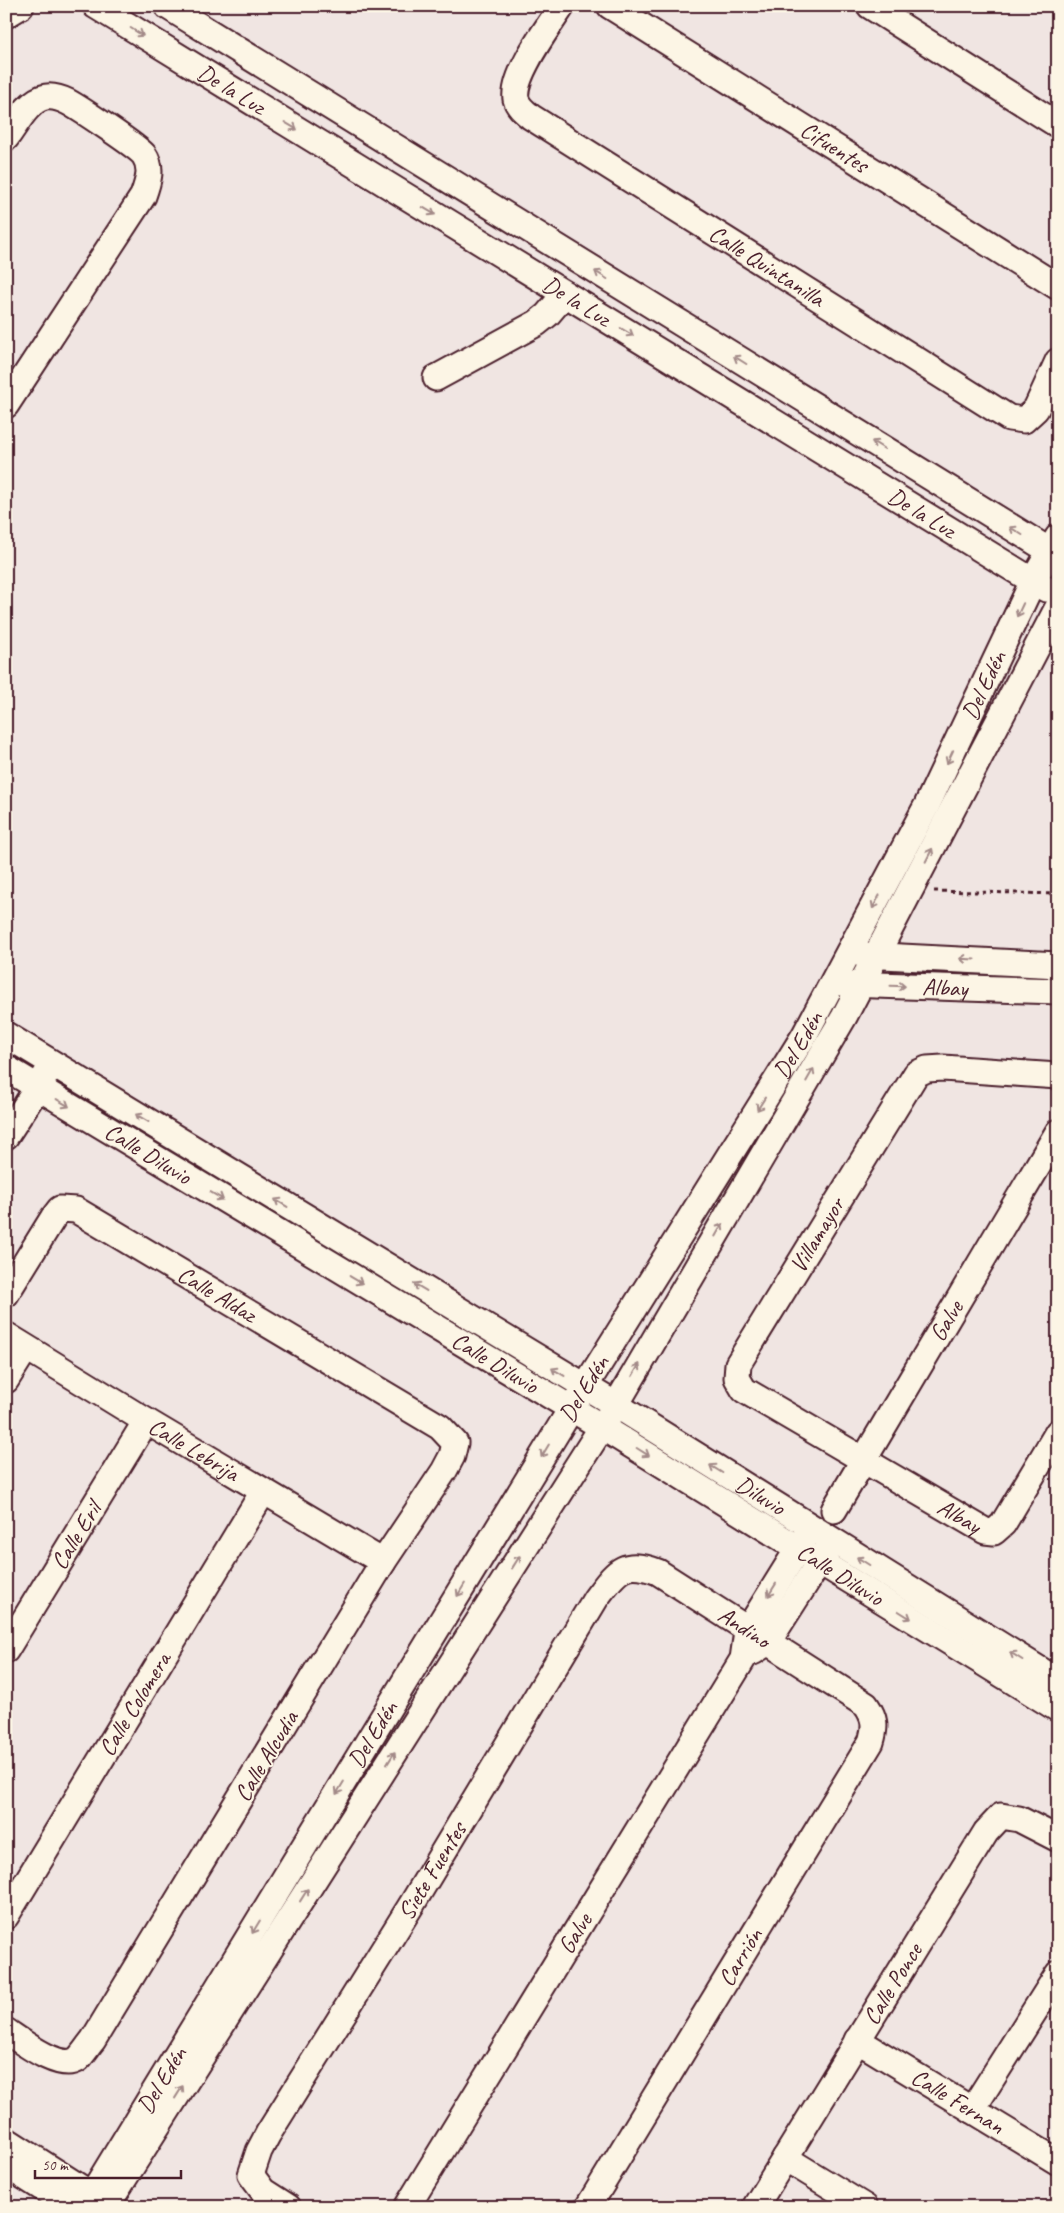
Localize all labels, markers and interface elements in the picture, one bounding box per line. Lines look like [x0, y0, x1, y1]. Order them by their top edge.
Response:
one-way arrow [130, 27, 144, 37]
street label: De la Luz [192, 57, 273, 123]
street label: Cifuentes [795, 114, 876, 181]
one-way arrow [283, 121, 297, 131]
one-way arrow [422, 206, 436, 216]
street label: Calle Quintanilla [704, 218, 832, 314]
street label: De la Luz [537, 269, 618, 334]
one-way arrow [595, 269, 609, 279]
one-way arrow [620, 328, 634, 338]
one-way arrow [733, 355, 747, 365]
one-way arrow [871, 440, 885, 451]
street label: De la Luz [883, 481, 963, 546]
one-way arrow [1010, 525, 1024, 535]
one-way arrow [1014, 602, 1024, 617]
street label: Del Edén [955, 645, 1013, 724]
one-way arrow [945, 749, 954, 764]
one-way arrow [924, 848, 934, 863]
one-way arrow [871, 894, 881, 909]
one-way arrow [959, 955, 975, 964]
street label: Albay [922, 972, 970, 1003]
one-way arrow [889, 981, 905, 991]
street label: Del Edén [766, 1005, 830, 1084]
one-way arrow [805, 1068, 815, 1083]
one-way arrow [756, 1096, 766, 1110]
one-way arrow [56, 1098, 70, 1108]
one-way arrow [136, 1113, 150, 1123]
street label: Calle Diluvio [99, 1116, 198, 1192]
street label: Villamayor [783, 1190, 852, 1278]
one-way arrow [210, 1191, 224, 1201]
one-way arrow [274, 1197, 288, 1207]
one-way arrow [714, 1224, 724, 1238]
street label: Calle Aldaz [172, 1259, 264, 1330]
one-way arrow [349, 1275, 363, 1285]
one-way arrow [413, 1282, 427, 1292]
street label: Galve [923, 1293, 971, 1346]
street label: Calle Diluvio [446, 1325, 545, 1401]
street label: Del Edén [552, 1349, 616, 1427]
one-way arrow [632, 1364, 642, 1378]
one-way arrow [552, 1367, 566, 1377]
street label: Calle Lebrija [143, 1411, 246, 1489]
one-way arrow [540, 1443, 550, 1457]
one-way arrow [636, 1447, 650, 1458]
one-way arrow [710, 1464, 724, 1474]
street label: Diluvio [730, 1469, 792, 1523]
street label: Albay [932, 1492, 988, 1541]
street label: Calle Eril [44, 1493, 110, 1575]
street label: Calle Diluvio [792, 1536, 890, 1613]
one-way arrow [510, 1555, 521, 1569]
one-way arrow [856, 1556, 870, 1566]
one-way arrow [455, 1582, 465, 1596]
one-way arrow [767, 1582, 777, 1596]
street label: Andino [713, 1599, 778, 1656]
one-way arrow [898, 1611, 912, 1621]
street label: Calle Colomera [92, 1645, 179, 1761]
one-way arrow [1010, 1650, 1024, 1660]
street label: Del Edén [341, 1694, 405, 1773]
street label: Calle Alcudia [227, 1704, 305, 1807]
one-way arrow [386, 1752, 396, 1766]
one-way arrow [335, 1781, 345, 1795]
street label: Siete Fuentes [391, 1814, 474, 1925]
one-way arrow [299, 1889, 309, 1903]
street label: Galve [551, 1906, 600, 1959]
one-way arrow [250, 1920, 260, 1934]
street label: Carrión [711, 1921, 770, 1992]
street label: Calle Ponce [856, 1936, 930, 2030]
street label: Del Edén [130, 2040, 194, 2119]
street label: Calle Fernan [906, 2062, 1010, 2141]
one-way arrow [175, 2085, 185, 2099]
scale bar [35, 2148, 181, 2180]
text: 50 m [42, 2156, 69, 2175]

